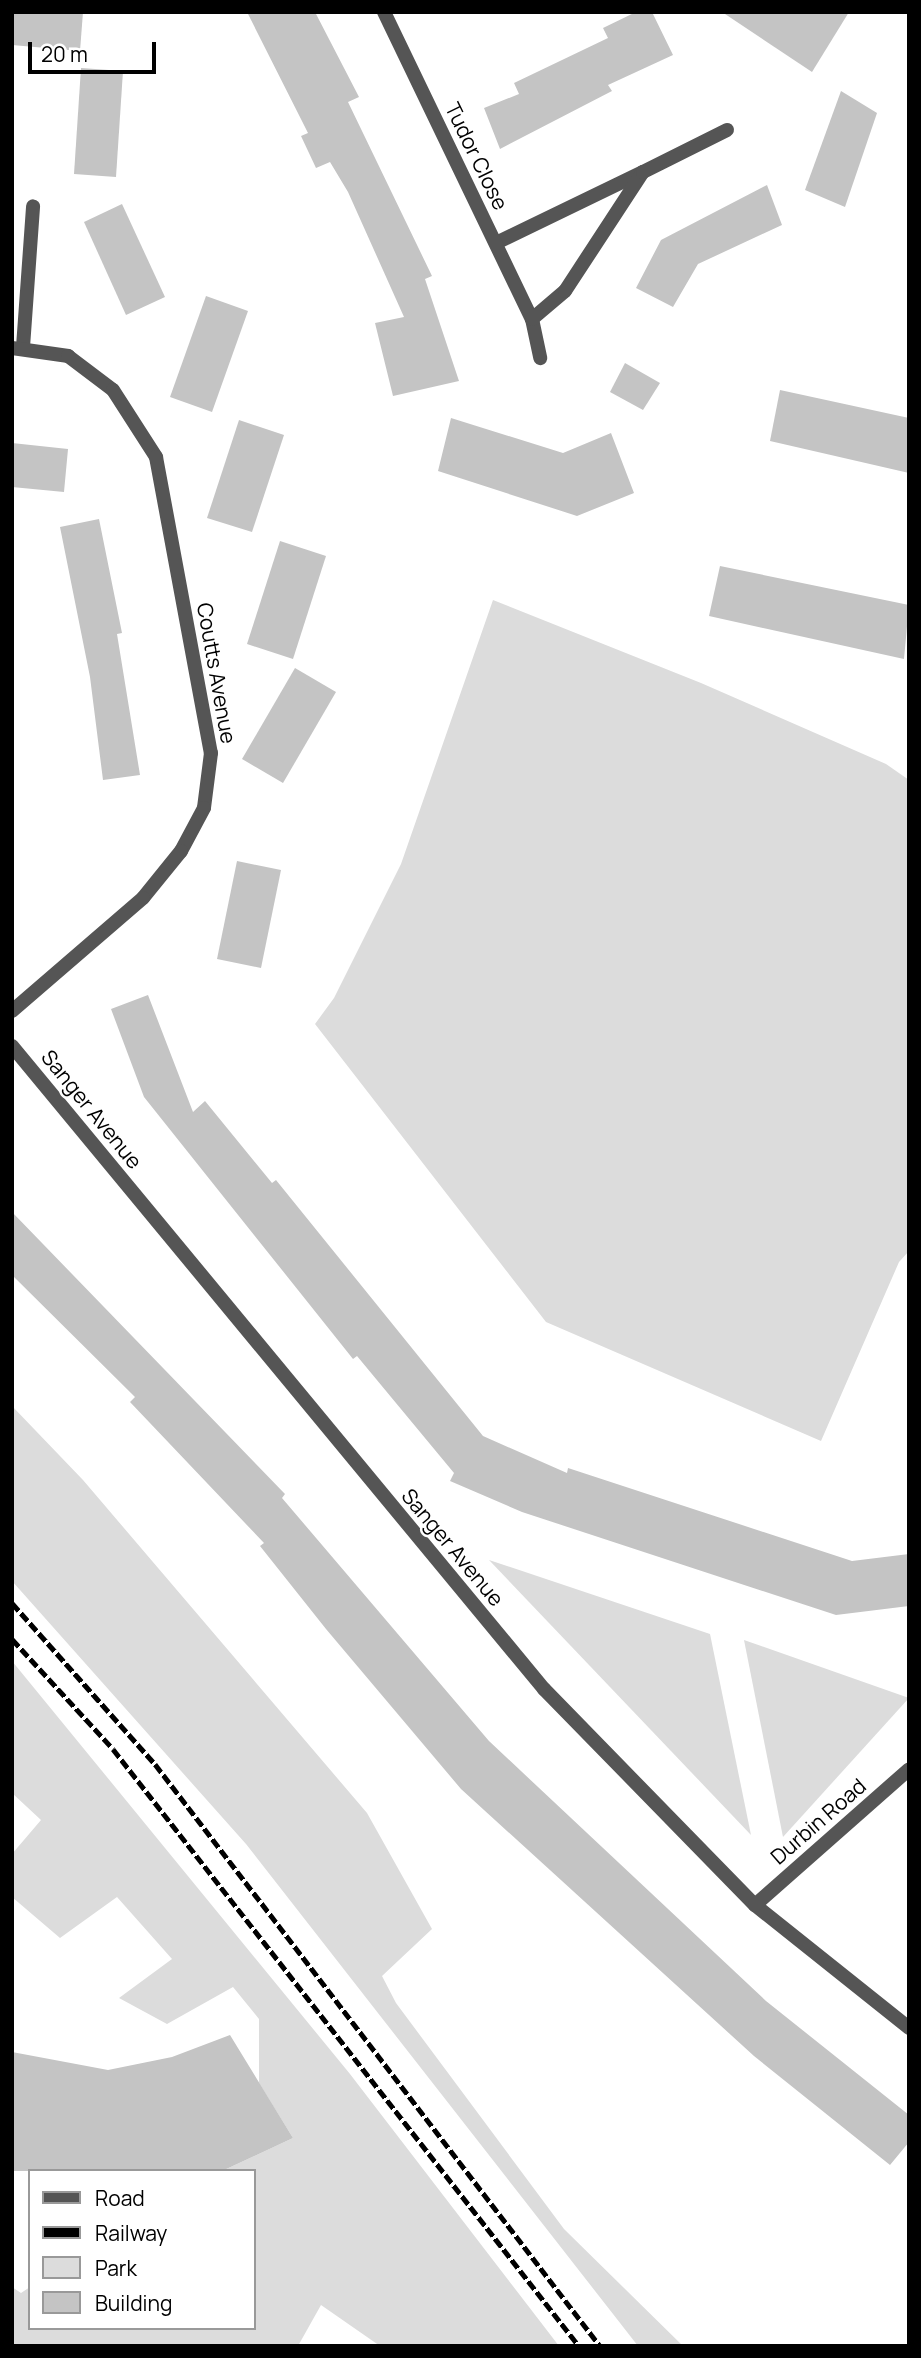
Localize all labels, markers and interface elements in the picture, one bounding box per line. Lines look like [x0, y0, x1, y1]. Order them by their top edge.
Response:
scale bar [32, 28, 159, 72]
text: 20 m [41, 40, 88, 68]
street label: Tudor Close [440, 98, 514, 214]
street label: Coutts Avenue [192, 601, 242, 745]
street label: Sanger Avenue [36, 1045, 148, 1173]
street label: Sanger Avenue [397, 1483, 509, 1611]
street label: Durbin Road [765, 1773, 871, 1869]
legend [28, 2169, 256, 2330]
text: Road [95, 2184, 145, 2212]
text: Railway [95, 2219, 167, 2247]
text: Park [95, 2254, 137, 2282]
text: Building [95, 2289, 172, 2317]

